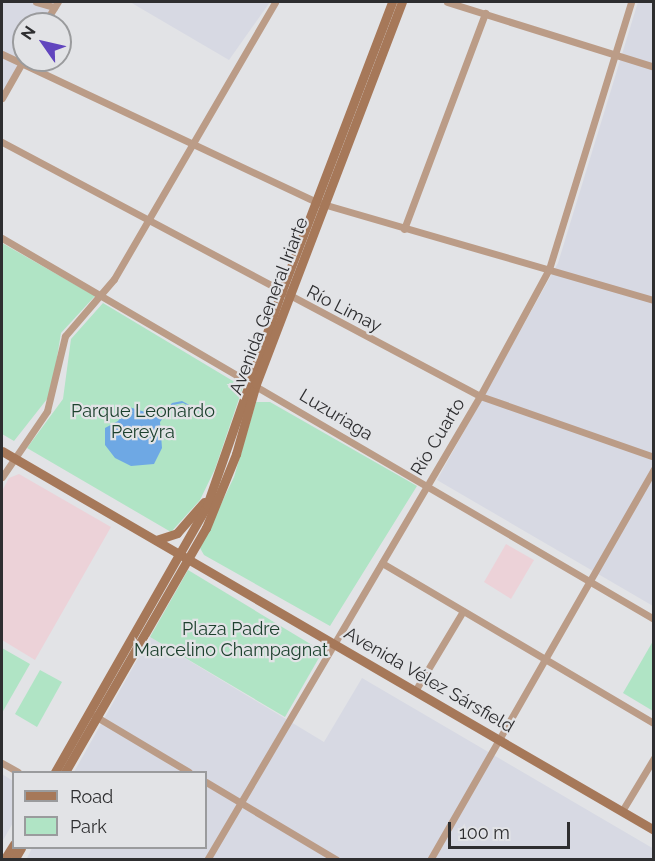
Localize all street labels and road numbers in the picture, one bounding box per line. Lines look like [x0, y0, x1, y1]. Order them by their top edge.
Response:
street label: Avenida General Iriarte [225, 214, 313, 398]
street label: Río Limay [303, 281, 385, 337]
street label: Luzuriaga [295, 385, 377, 445]
street label: Río Cuarto [406, 394, 470, 480]
street label: Avenida Vélez Sársfield [340, 622, 518, 738]

